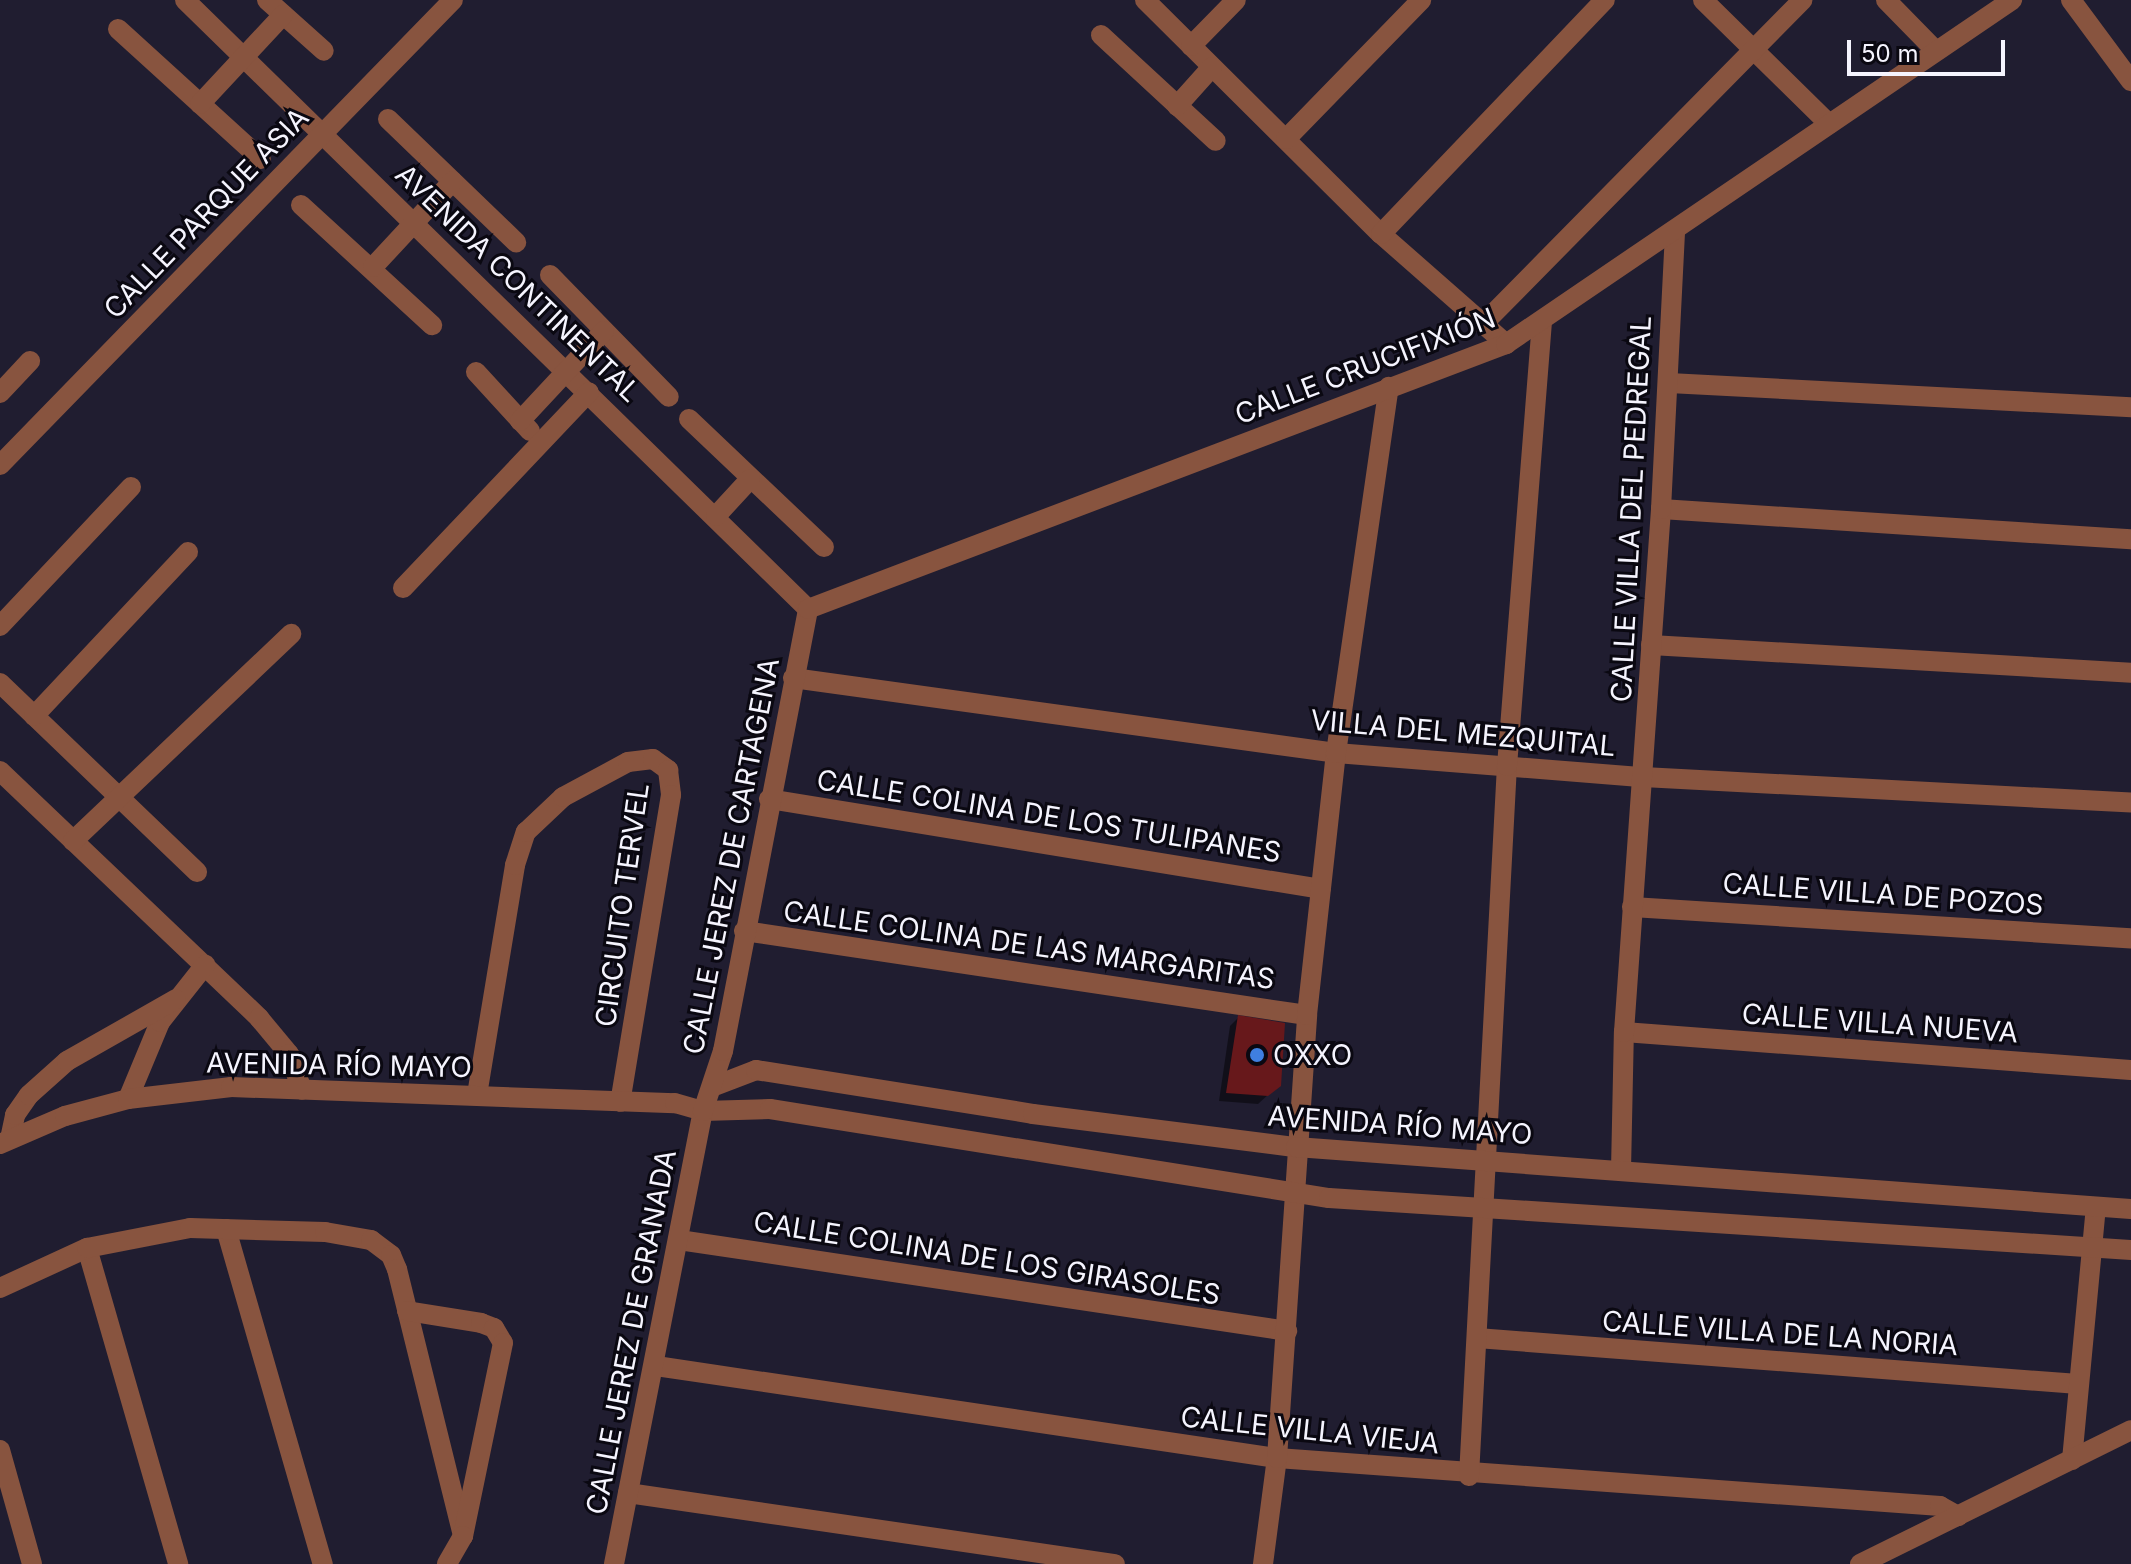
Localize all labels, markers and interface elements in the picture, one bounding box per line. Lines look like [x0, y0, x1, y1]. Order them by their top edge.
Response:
scale bar [1851, 24, 2009, 74]
text: 50 m [1861, 39, 1919, 68]
street label: CALLE PARQUE ASIA [97, 101, 315, 325]
street label: AVENIDA CONTINENTAL [389, 157, 647, 409]
street label: CALLE CRUCIFIXIÓN [1230, 301, 1500, 431]
street label: CALLE VILLA DEL PEDREGAL [1604, 315, 1658, 703]
street label: CALLE JEREZ DE CARTAGENA [676, 655, 786, 1057]
street label: VILLA DEL MEZQUITAL [1309, 703, 1617, 763]
street label: CALLE COLINA DE LOS TULIPANES [814, 763, 1284, 869]
street label: CIRCUITO TERVEL [588, 781, 656, 1029]
street label: CALLE VILLA DE POZOS [1721, 866, 2045, 922]
street label: CALLE COLINA DE LAS MARGARITAS [781, 894, 1277, 996]
street label: CALLE VILLA NUEVA [1741, 997, 2019, 1049]
place label: OXXO [1273, 1038, 1352, 1072]
street label: AVENIDA RÍO MAYO [206, 1046, 472, 1084]
marker: OXXO [1248, 1046, 1266, 1064]
street label: AVENIDA RÍO MAYO [1266, 1099, 1534, 1151]
street label: CALLE JEREZ DE GRANADA [579, 1147, 683, 1517]
street label: CALLE COLINA DE LOS GIRASOLES [751, 1204, 1223, 1312]
street label: CALLE VILLA DE LA NORIA [1601, 1304, 1959, 1362]
street label: CALLE VILLA VIEJA [1179, 1400, 1441, 1460]

